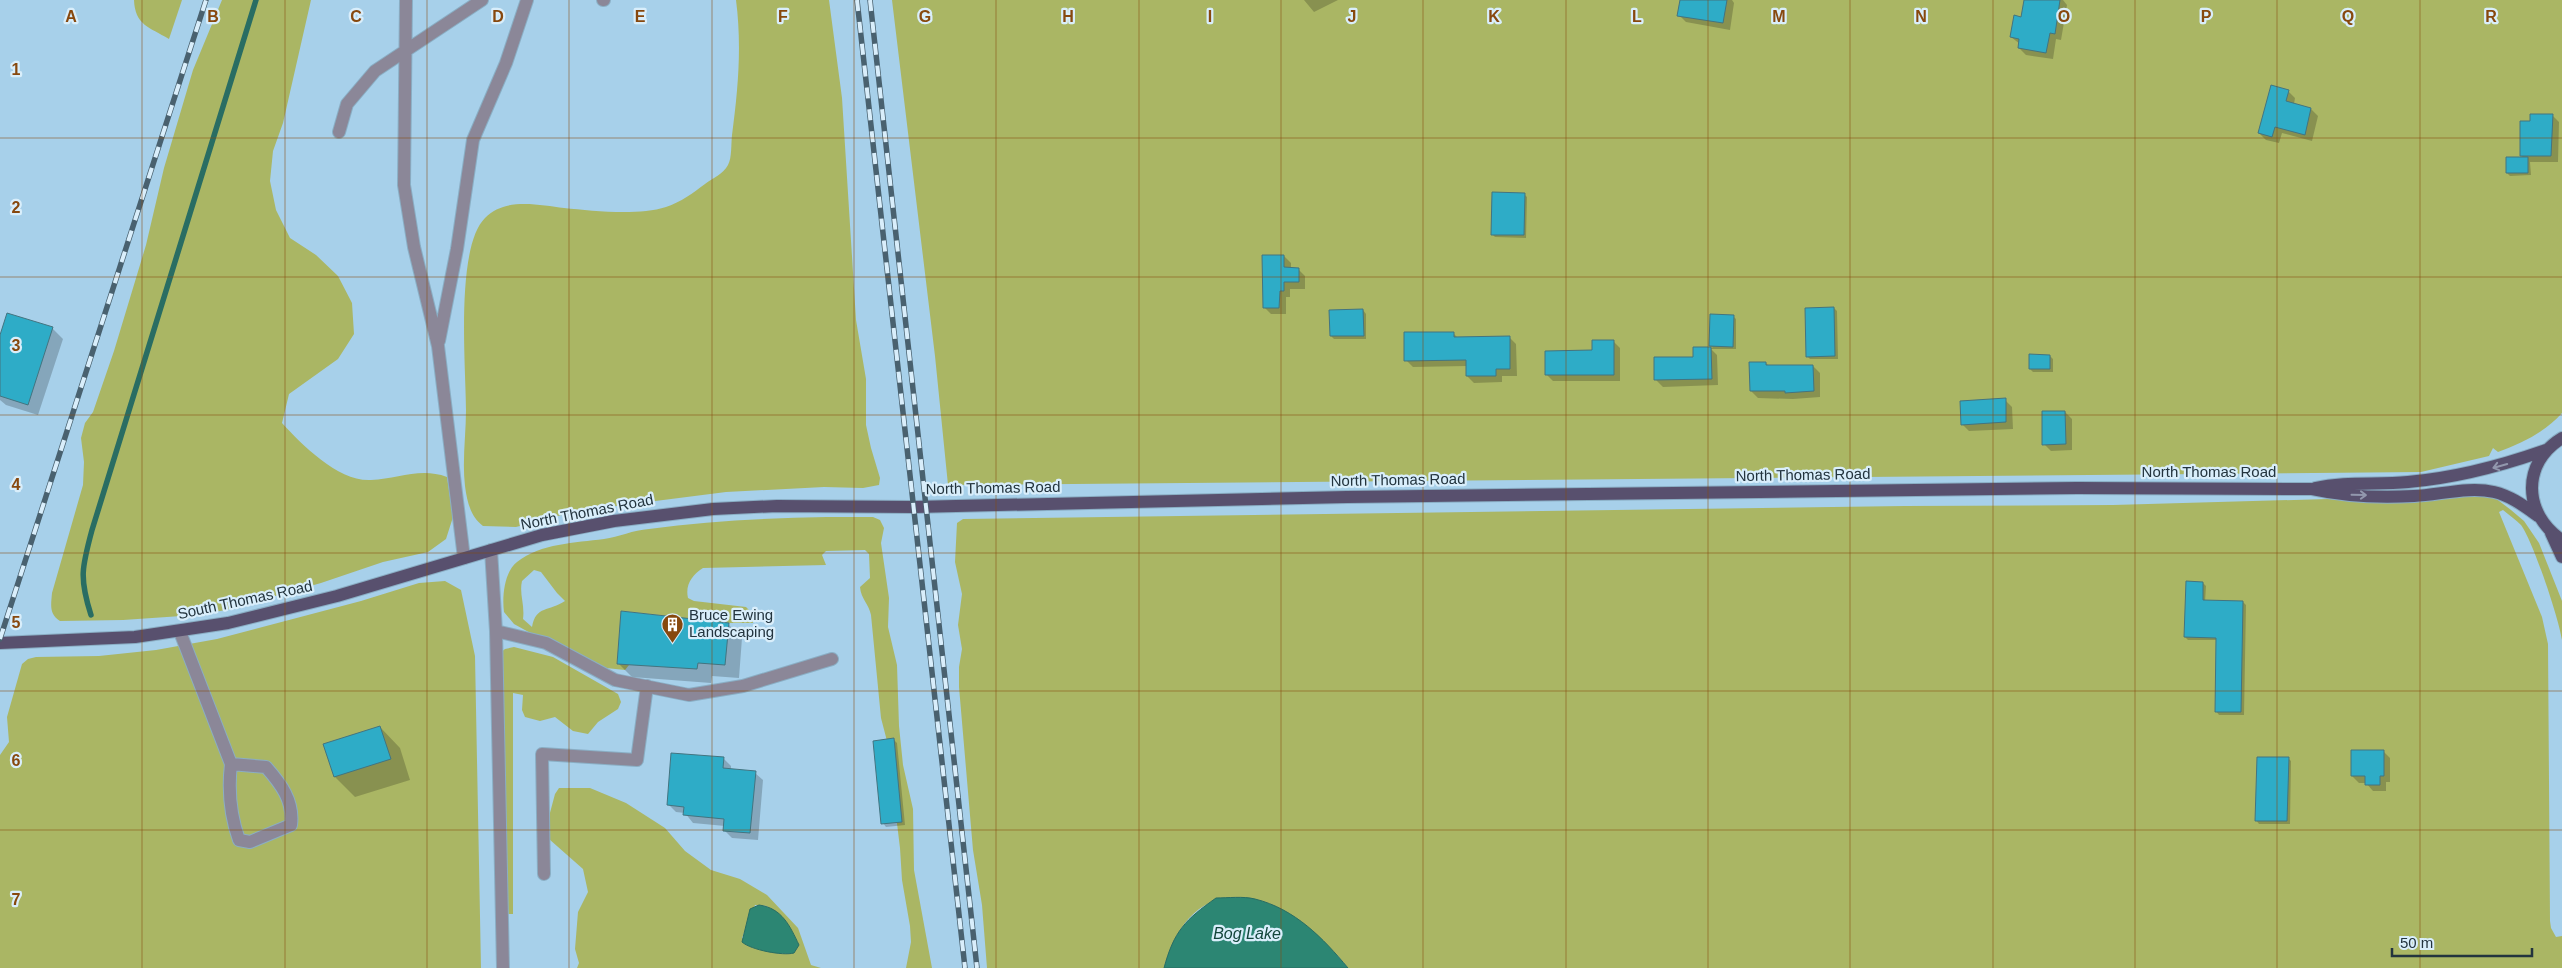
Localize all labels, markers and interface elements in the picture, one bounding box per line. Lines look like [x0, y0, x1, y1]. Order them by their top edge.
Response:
text: A [65, 8, 77, 25]
text: B [207, 8, 219, 25]
text: C [350, 8, 362, 25]
text: D [492, 8, 504, 25]
text: E [635, 8, 646, 25]
text: F [778, 8, 788, 25]
text: G [919, 8, 931, 25]
text: H [1062, 8, 1074, 25]
text: I [1208, 8, 1212, 25]
text: J [1348, 8, 1356, 25]
text: K [1488, 8, 1500, 25]
text: L [1632, 8, 1642, 25]
text: M [1772, 8, 1786, 25]
text: N [1915, 8, 1927, 25]
text: O [2058, 8, 2070, 25]
text: P [2201, 8, 2212, 25]
text: Q [2342, 8, 2354, 25]
text: R [2485, 8, 2497, 25]
text: 1 [12, 61, 21, 78]
text: 2 [12, 199, 21, 216]
text: 3 [12, 337, 21, 354]
one-way arrow [2492, 461, 2508, 471]
street label: North Thomas Road [2142, 463, 2276, 480]
street label: North Thomas Road [1735, 465, 1871, 484]
street label: North Thomas Road [1330, 470, 1466, 489]
text: 4 [12, 476, 21, 493]
street label: North Thomas Road [925, 478, 1061, 497]
street label: North Thomas Road [519, 490, 655, 533]
one-way arrow [2350, 490, 2366, 500]
street label: South Thomas Road [176, 577, 314, 622]
place label: Bruce Ewing Landscaping [689, 606, 774, 640]
building icon: Bruce Ewing Landscaping [661, 612, 685, 643]
text: 5 [12, 614, 21, 631]
text: 6 [12, 752, 21, 769]
text: 7 [12, 891, 21, 908]
water label: Bog Lake [1213, 925, 1281, 942]
scale bar [2392, 926, 2532, 958]
text: 50 m [2400, 934, 2433, 951]

